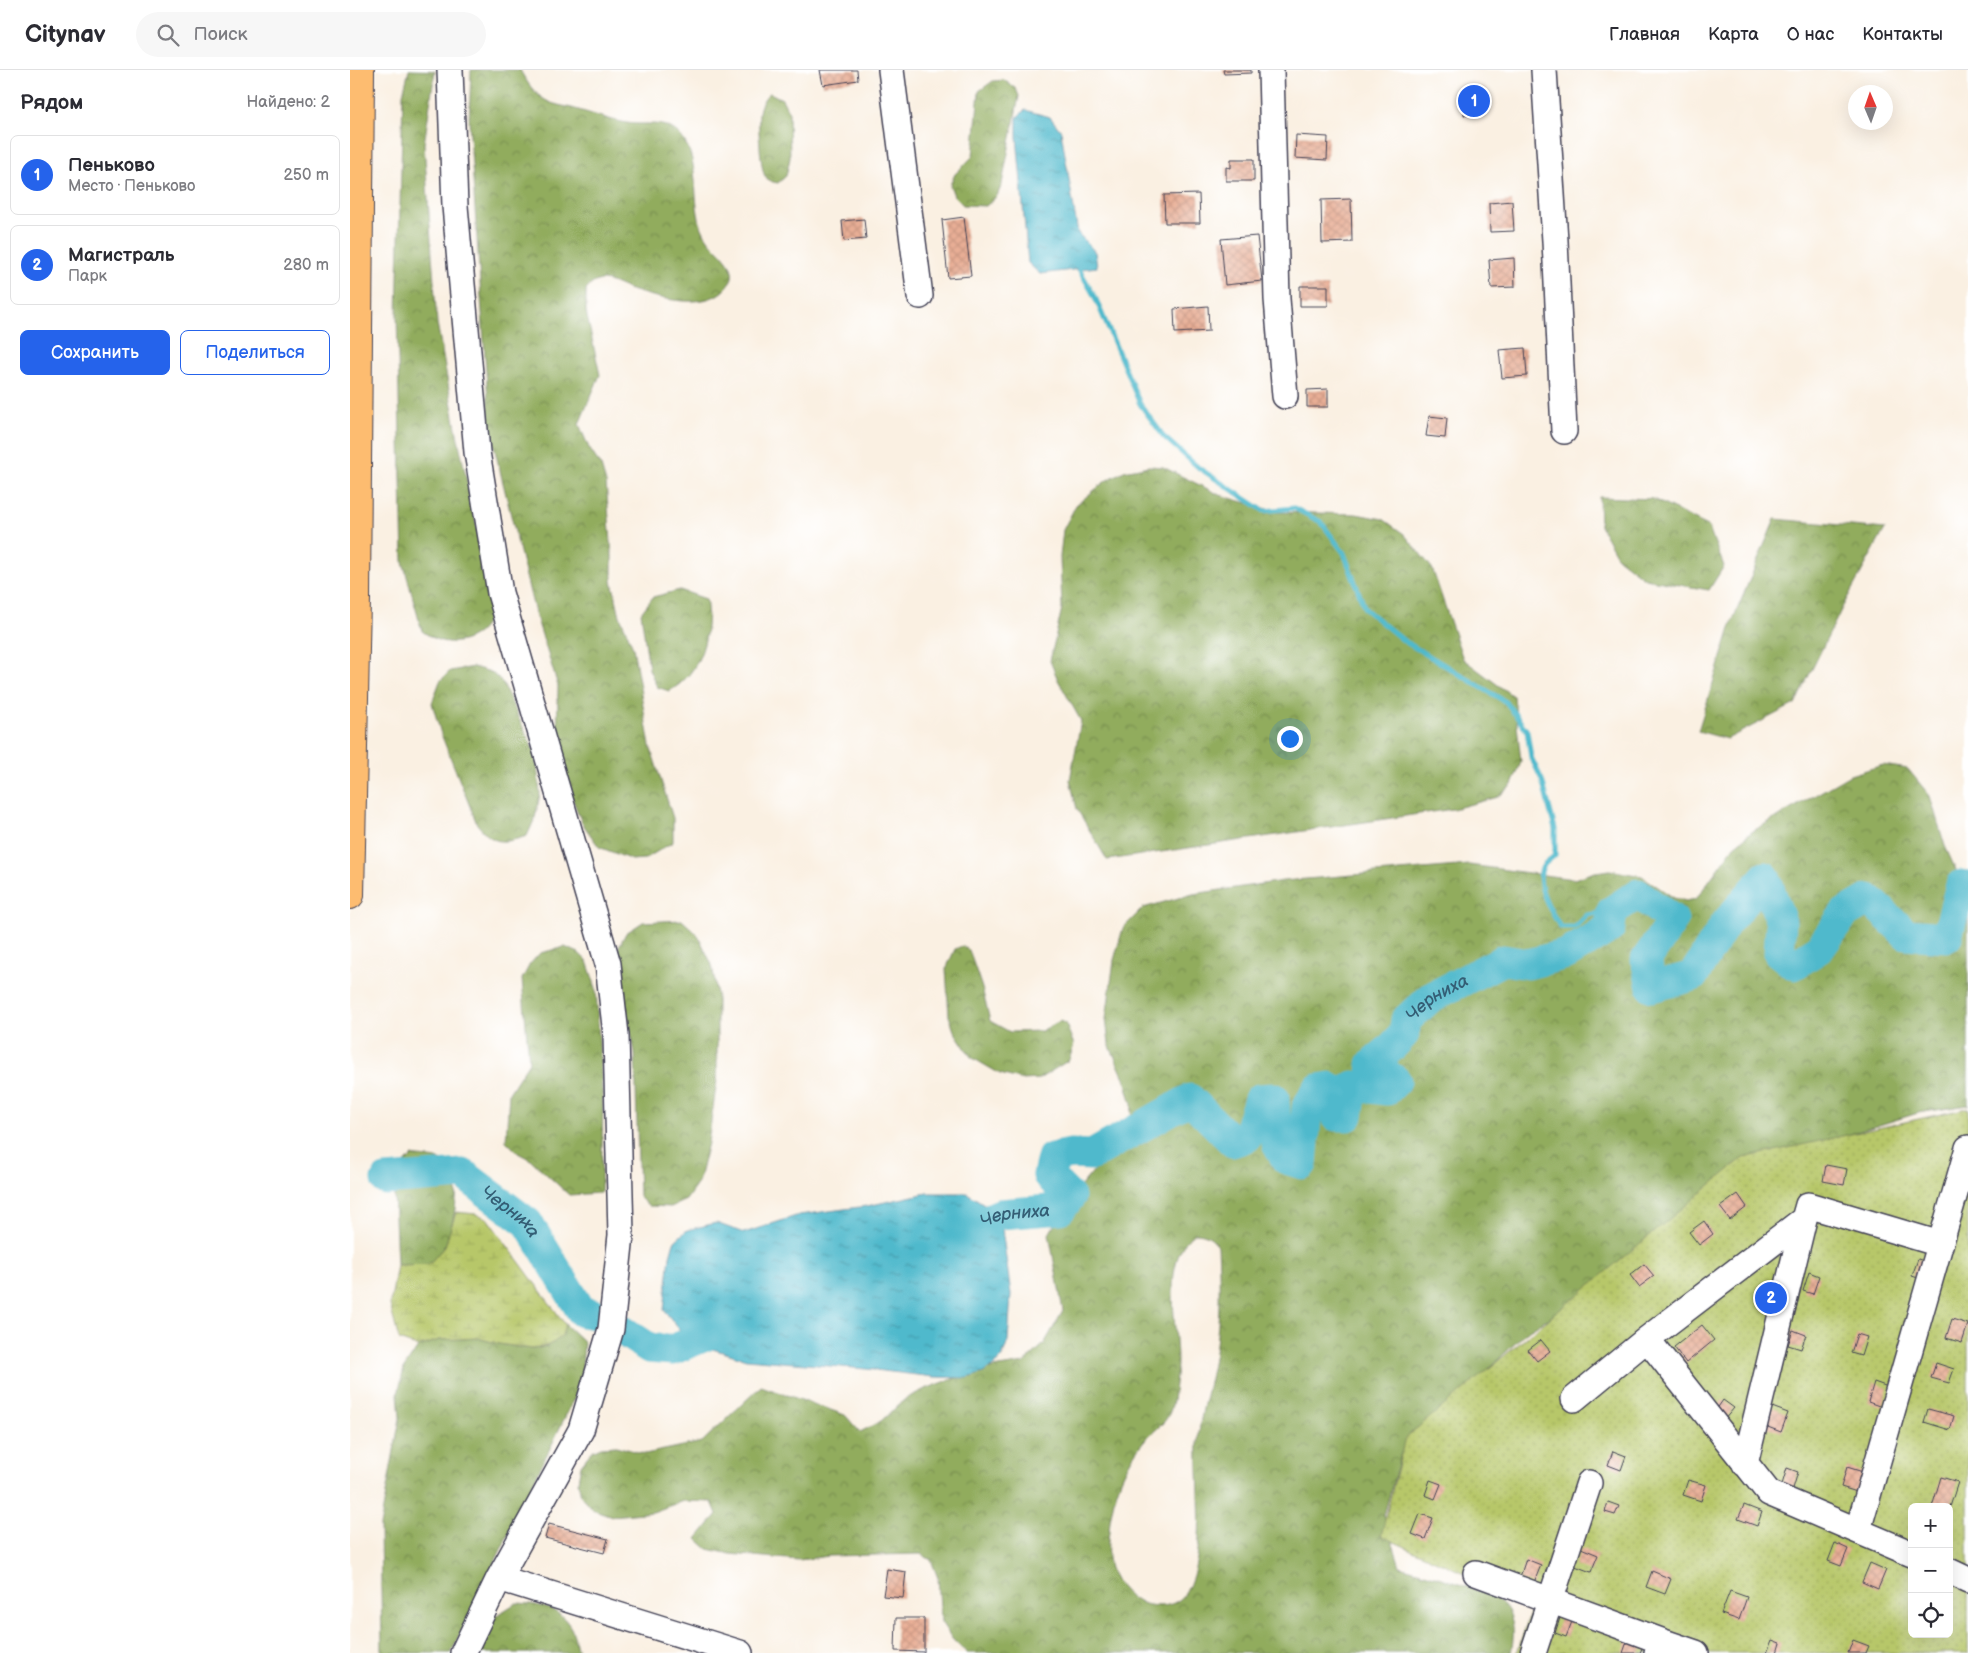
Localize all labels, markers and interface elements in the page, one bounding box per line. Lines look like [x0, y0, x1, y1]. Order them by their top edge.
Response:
search box [136, 12, 486, 57]
text: Citynav [25, 20, 106, 49]
icon: search [154, 21, 182, 49]
text: Поиск [194, 23, 248, 46]
text: Главная [1609, 24, 1680, 45]
text: Карта [1708, 24, 1759, 45]
text: О нас [1787, 24, 1834, 45]
text: Контакты [1862, 24, 1943, 45]
pin: 1 [1458, 82, 1490, 120]
north arrow [1848, 85, 1893, 130]
text: Рядом [20, 90, 83, 115]
text: Найдено: 2 [246, 93, 330, 112]
text: Пеньково [68, 154, 155, 177]
text: 1 [34, 166, 40, 185]
text: 250 m [283, 166, 329, 185]
text: Место · Пеньково [68, 177, 195, 196]
text: Магистраль [68, 244, 175, 267]
text: 2 [32, 256, 42, 275]
text: 280 m [283, 256, 329, 275]
text: Парк [68, 267, 107, 286]
button: Сохранить [20, 330, 170, 375]
button: Поделиться [180, 330, 330, 375]
your location [1277, 726, 1303, 752]
water label: Черниха [1401, 969, 1472, 1026]
water label: Черниха [477, 1181, 545, 1241]
water label: Черниха [976, 1199, 1051, 1232]
pin: 2 [1755, 1279, 1787, 1317]
map controls [1908, 1503, 1953, 1638]
button: + [1908, 1503, 1953, 1548]
button: − [1908, 1548, 1953, 1593]
button: locate [1908, 1593, 1953, 1638]

